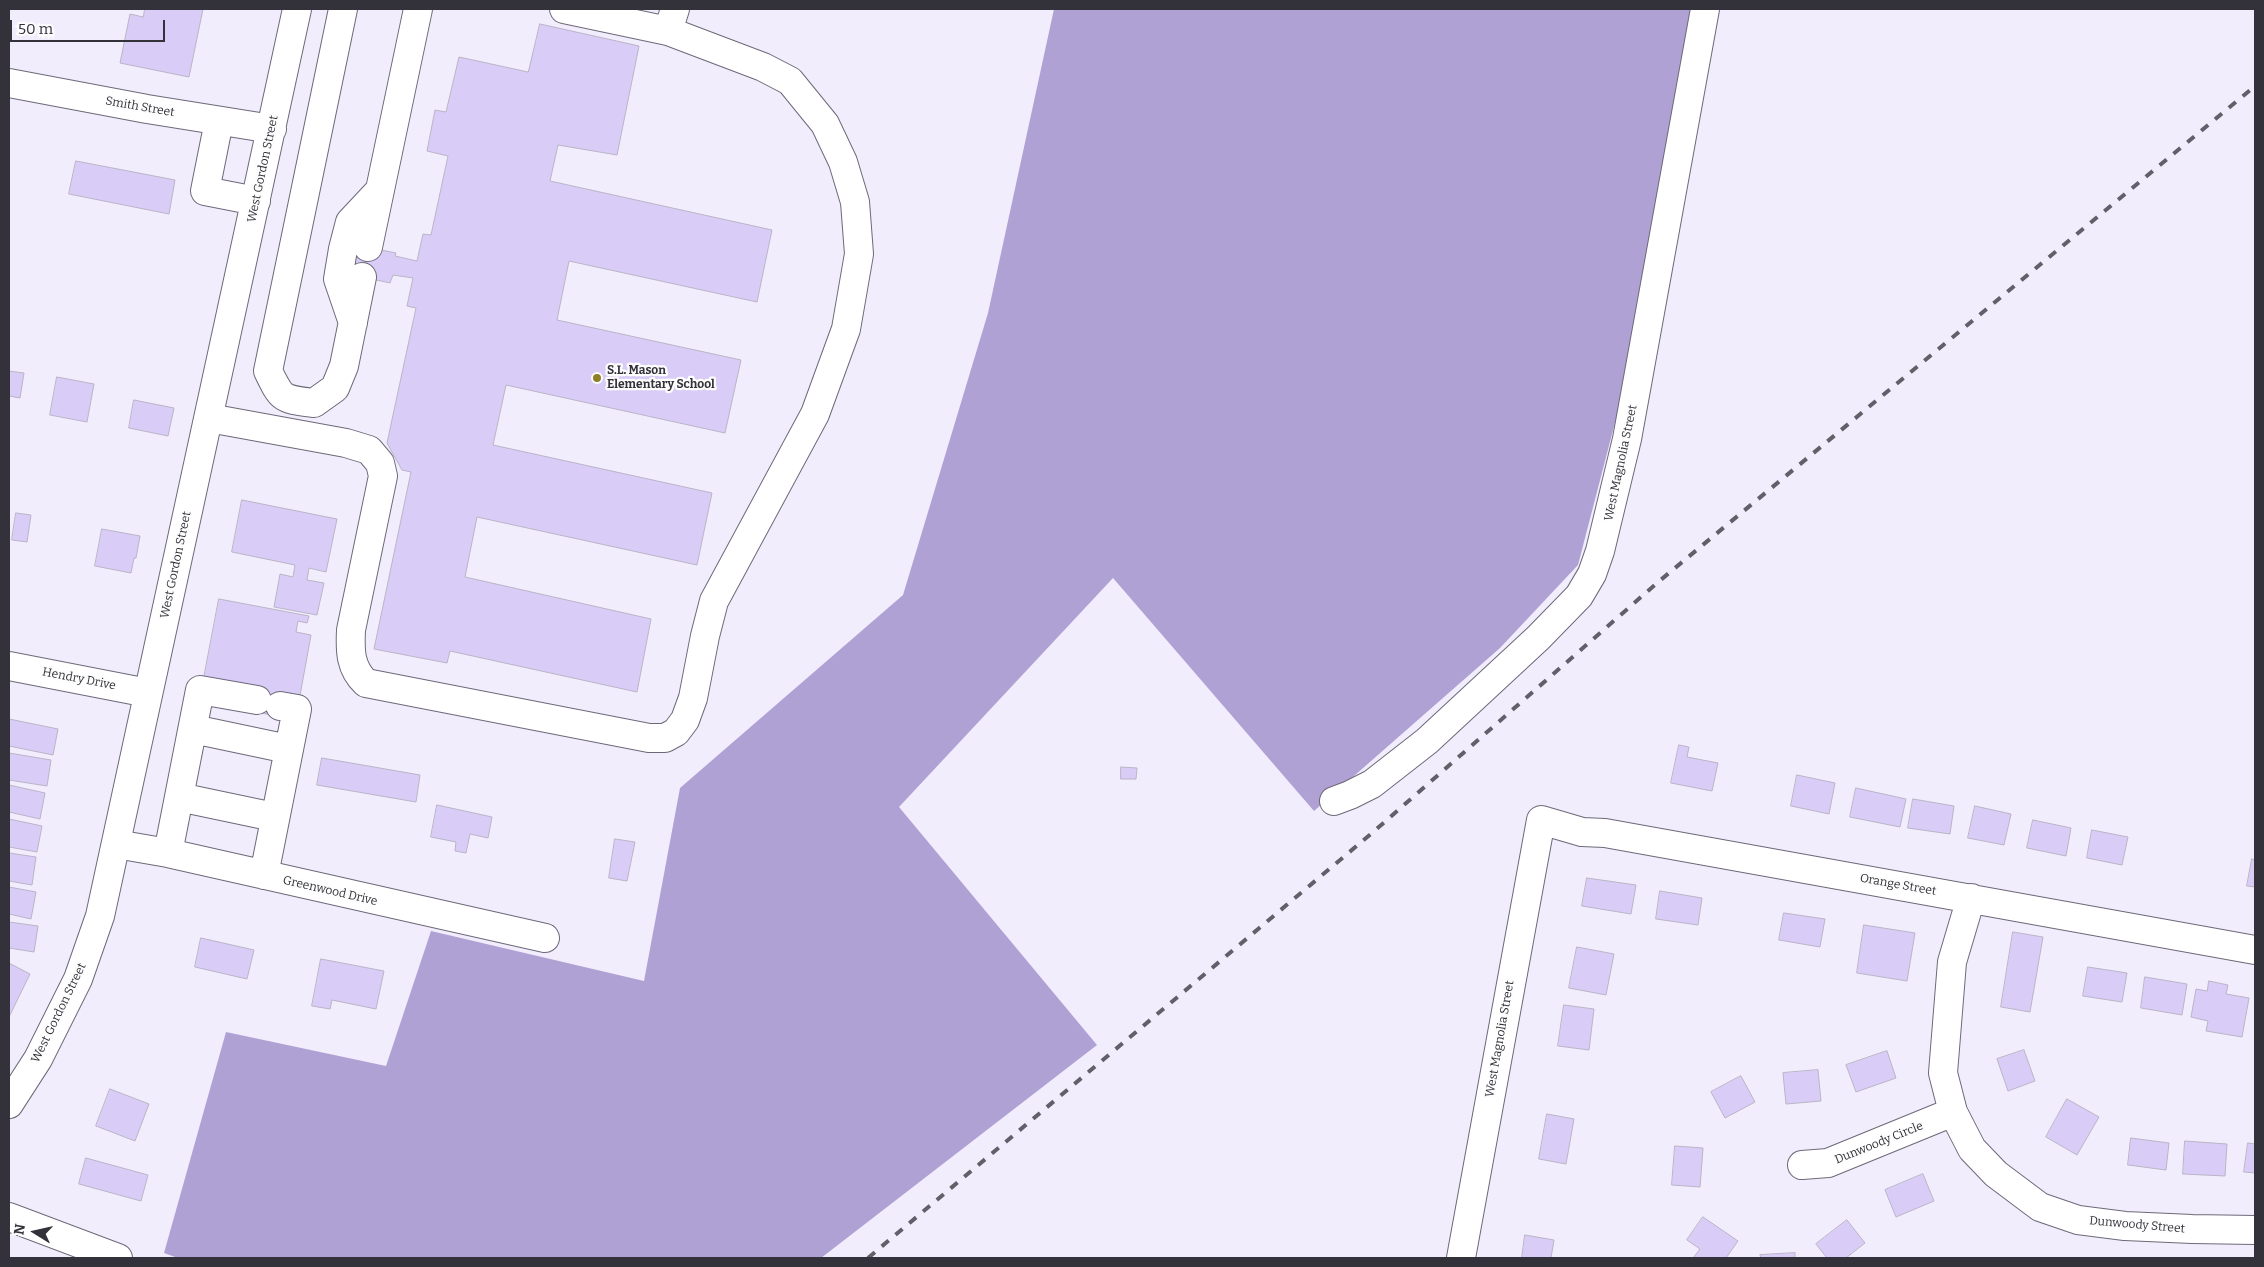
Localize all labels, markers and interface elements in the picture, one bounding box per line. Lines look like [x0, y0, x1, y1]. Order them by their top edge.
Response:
scale bar [12, 10, 168, 42]
text: 50 m [18, 20, 53, 38]
street label: Smith Street [104, 94, 176, 120]
street label: West Gordon Street [245, 114, 281, 224]
place label: S.L. Mason Elementary School [607, 364, 715, 392]
marker: S.L. Mason Elementary School [591, 372, 603, 384]
street label: West Magnolia Street [1602, 404, 1640, 522]
street label: West Gordon Street [158, 510, 194, 620]
street label: Hendry Drive [41, 665, 117, 693]
street label: Orange Street [1859, 871, 1937, 899]
street label: Greenwood Drive [281, 873, 379, 909]
street label: West Gordon Street [29, 961, 89, 1065]
street label: West Magnolia Street [1483, 980, 1517, 1098]
street label: Dunwoody Circle [1833, 1119, 1925, 1167]
north arrow [10, 1207, 60, 1257]
street label: Dunwoody Street [2089, 1214, 2185, 1236]
text: N [10, 1223, 29, 1236]

